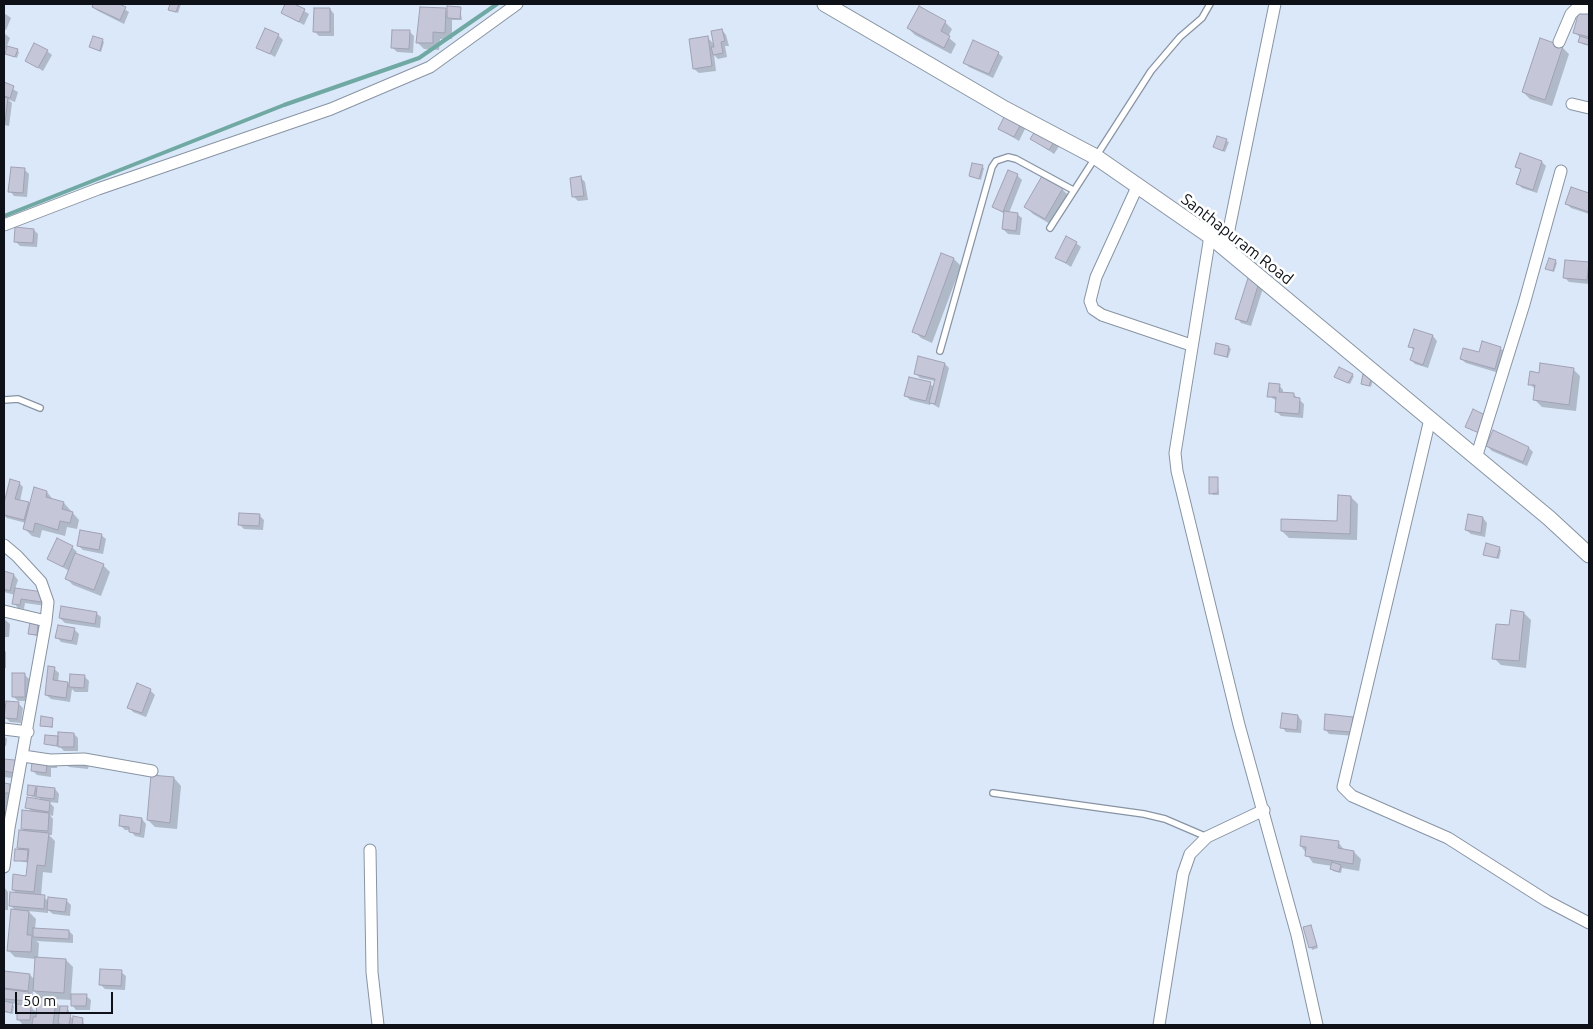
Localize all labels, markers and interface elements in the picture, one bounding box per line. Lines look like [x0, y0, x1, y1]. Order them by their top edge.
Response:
street label: Santhapuram Road [1177, 189, 1297, 289]
scale bar [18, 982, 115, 1014]
text: 50 m [23, 992, 56, 1009]

